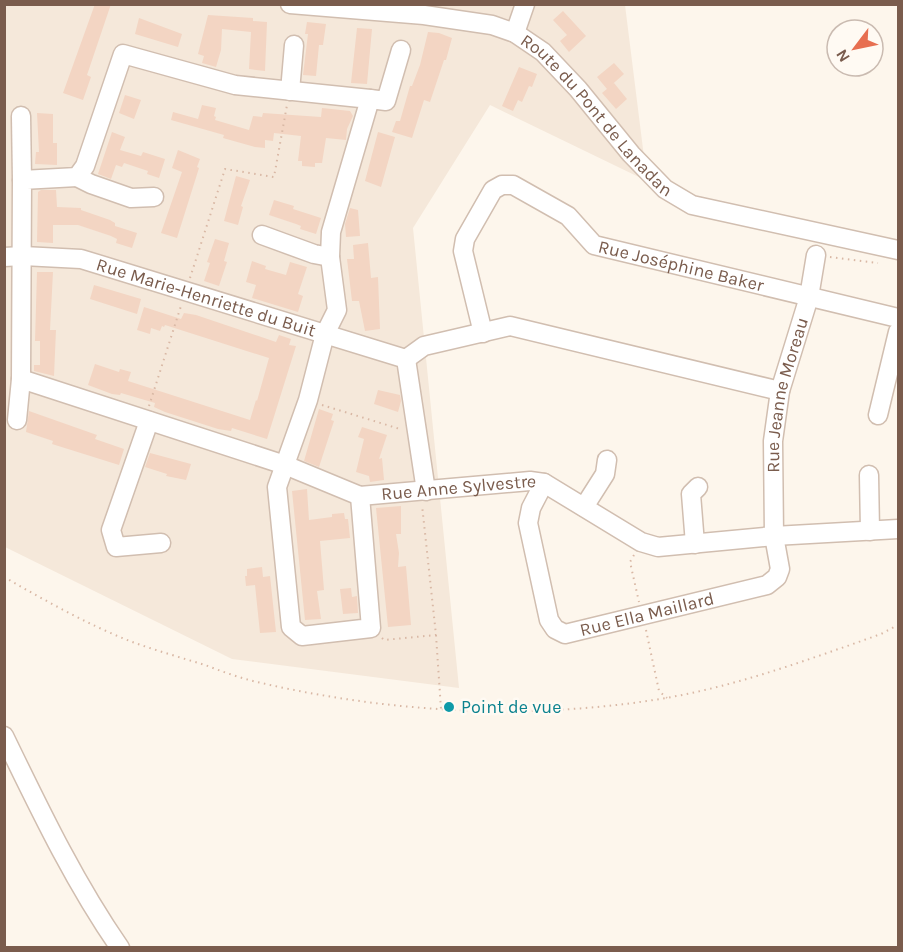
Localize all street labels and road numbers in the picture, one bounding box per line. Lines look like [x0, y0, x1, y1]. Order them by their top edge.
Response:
street label: Route du Pont de Lanadan [516, 29, 676, 202]
street label: Rue Joséphine Baker [596, 235, 767, 297]
street label: Rue Marie-Henriette du Buit [94, 253, 319, 342]
street label: Rue Jeanne Moreau [762, 315, 813, 473]
street label: Rue Anne Sylvestre [380, 470, 538, 505]
street label: Rue Ella Maillard [577, 587, 716, 641]

